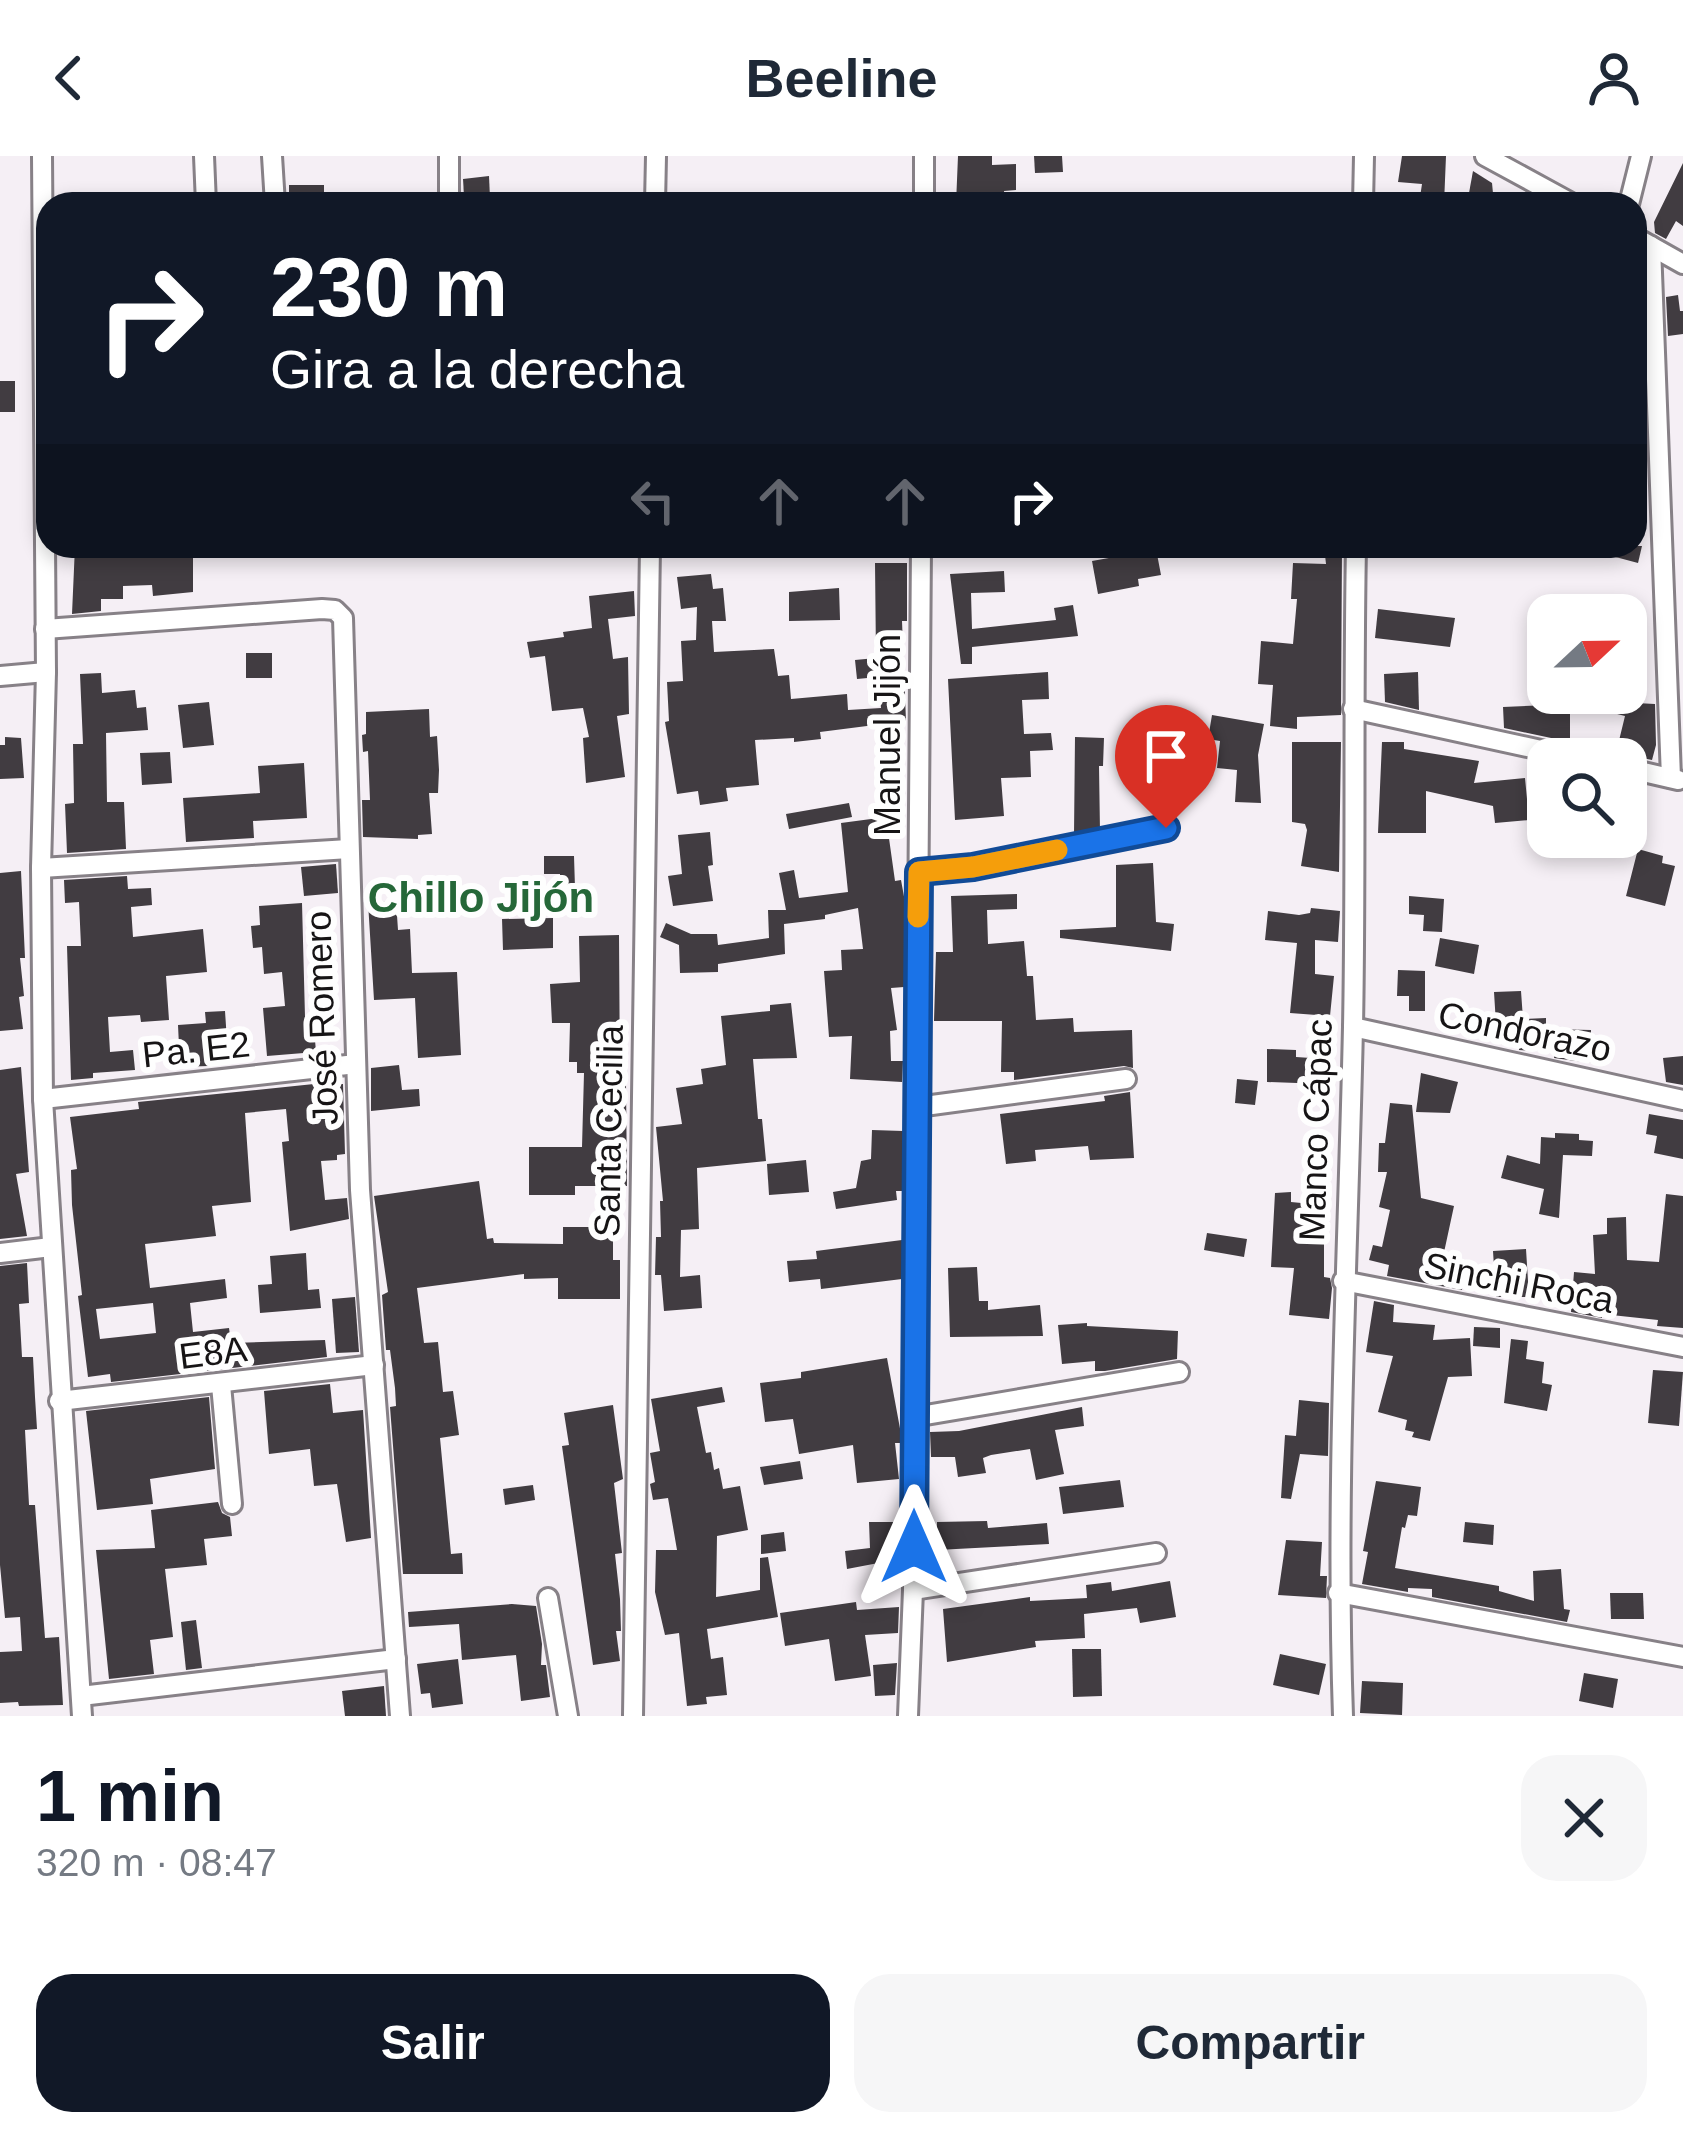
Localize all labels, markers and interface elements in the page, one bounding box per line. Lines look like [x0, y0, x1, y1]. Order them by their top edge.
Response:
icon: back [36, 45, 102, 111]
icon: person [1581, 45, 1647, 111]
text: Beeline [745, 48, 938, 108]
icon: right [72, 240, 228, 396]
text: 230 m [270, 240, 508, 334]
text: Gira a la derecha [270, 339, 684, 399]
icon: left [620, 468, 686, 534]
icon: ahead [746, 468, 812, 534]
icon: ahead [872, 468, 938, 534]
icon: right [998, 468, 1064, 534]
north arrow [1527, 594, 1647, 714]
map controls [1527, 594, 1647, 858]
street label: Manuel Jijón [867, 634, 908, 836]
pin [1115, 705, 1217, 828]
icon: arrive [1133, 723, 1199, 789]
button: search [1527, 738, 1647, 858]
district label: Chillo Jijón [368, 874, 594, 921]
street label: José Romero [297, 910, 346, 1126]
street label: Condorazo [1434, 993, 1615, 1070]
street label: Manco Cápac [1291, 1018, 1340, 1242]
street label: Pa. E2 [140, 1023, 252, 1076]
street label: Santa Cecilia [586, 1024, 631, 1237]
street label: Sinchi Roca [1421, 1244, 1618, 1321]
street label: E8A [177, 1328, 249, 1377]
position arrow [851, 1484, 977, 1610]
button: close [1521, 1755, 1647, 1881]
text: 1 min [36, 1756, 224, 1836]
text: 320 m · 08:47 [36, 1841, 277, 1884]
button: Salir [36, 1974, 830, 2112]
button: Compartir [854, 1974, 1647, 2112]

